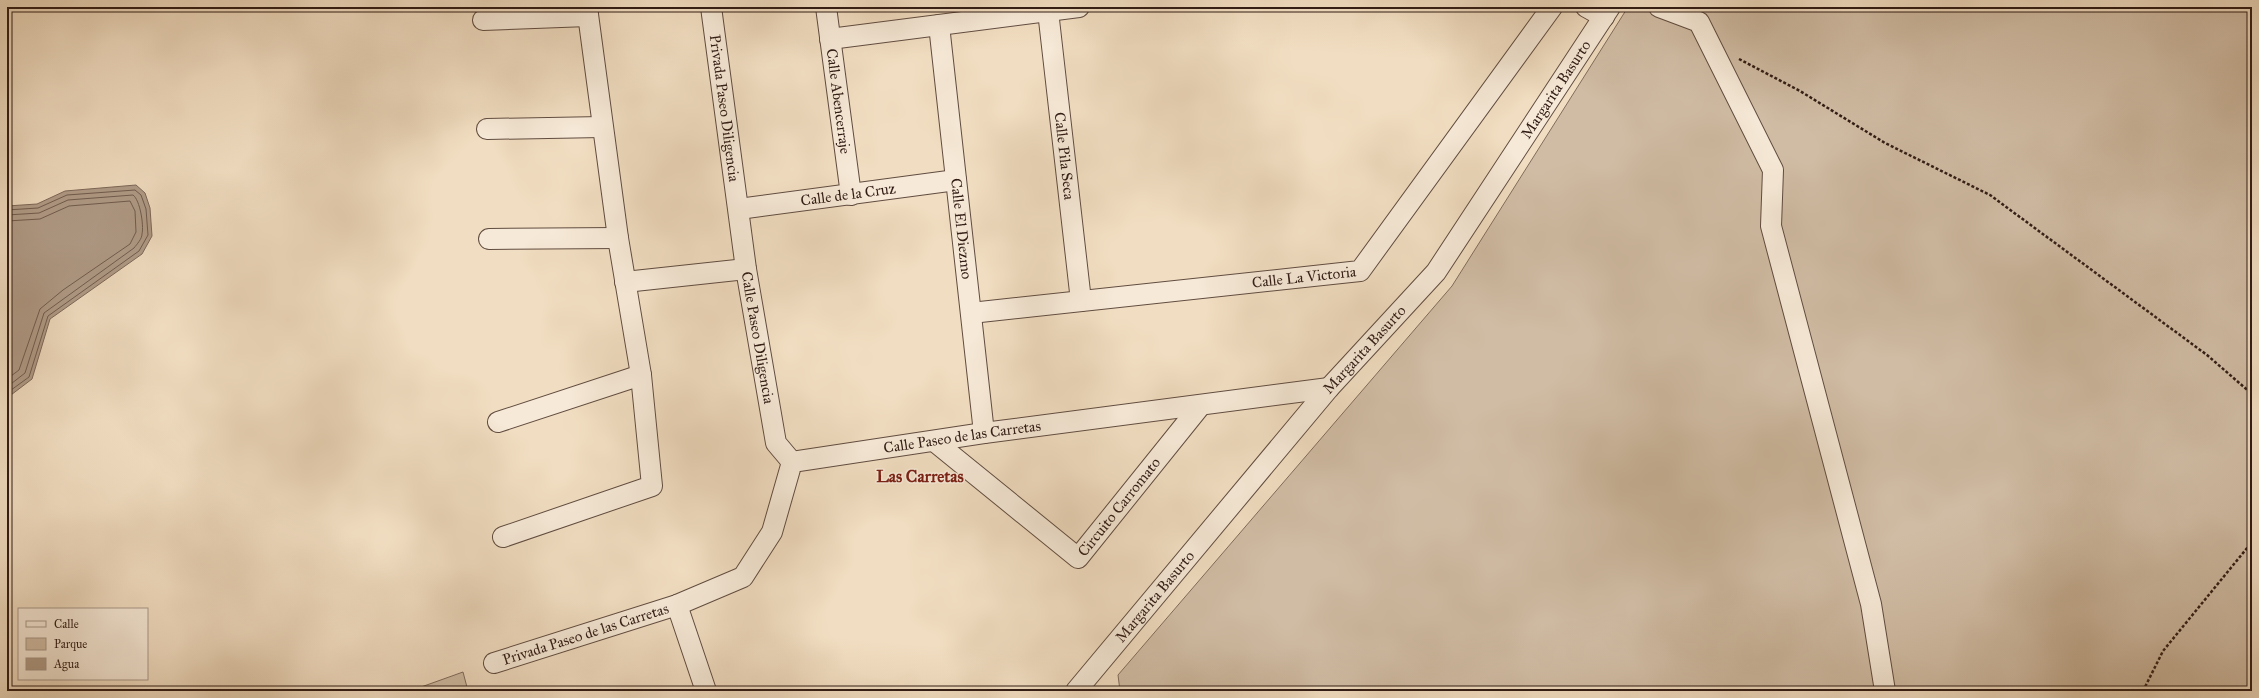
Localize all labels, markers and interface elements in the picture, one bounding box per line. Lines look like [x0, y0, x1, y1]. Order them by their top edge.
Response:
street label: Privada Paseo Diligencia [706, 33, 743, 183]
street label: Margarita Basurto [1517, 37, 1595, 142]
street label: Calle Abencerraje [823, 47, 854, 155]
street label: Calle Pila Seca [1051, 111, 1079, 201]
street label: Calle El Diezmo [947, 177, 976, 281]
street label: Calle de la Cruz [799, 179, 897, 210]
street label: Calle La Victoria [1251, 262, 1358, 292]
street label: Calle Paseo Diligencia [738, 270, 778, 406]
street label: Margarita Basurto [1319, 301, 1410, 397]
street label: Calle Paseo de las Carretas [882, 417, 1042, 457]
street label: Circuito Carromato [1074, 454, 1164, 560]
district label: Las Carretas [876, 466, 964, 487]
street label: Margarita Basurto [1111, 547, 1198, 646]
street label: Privada Paseo de las Carretas [500, 599, 671, 669]
legend [18, 608, 148, 680]
text: Calle [54, 617, 79, 631]
text: Parque [54, 637, 87, 652]
text: Agua [53, 657, 80, 672]

